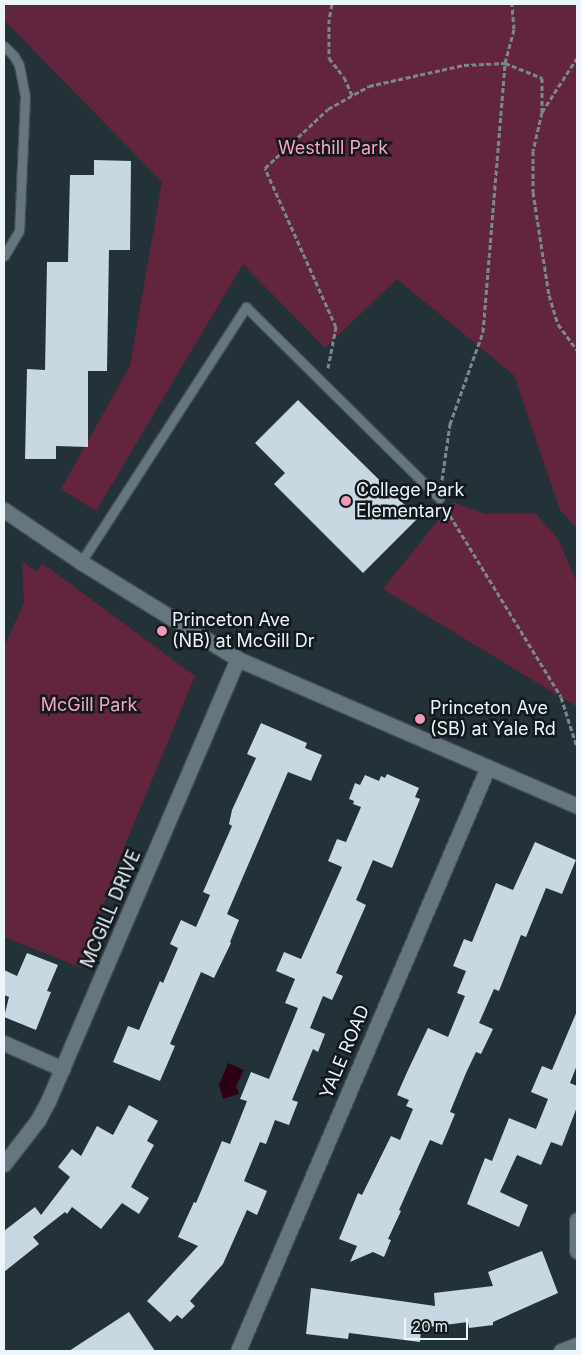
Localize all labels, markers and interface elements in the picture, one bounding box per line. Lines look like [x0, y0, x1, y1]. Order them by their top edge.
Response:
park label: Westhill Park [278, 137, 388, 159]
place label: College Park Elementary [356, 480, 464, 522]
marker: College Park Elementary [340, 495, 352, 507]
place label: Princeton Ave (NB) at McGill Dr [172, 610, 314, 652]
marker: Princeton Ave (NB) at McGill Dr [156, 625, 168, 637]
park label: McGill Park [41, 694, 137, 716]
place label: Princeton Ave (SB) at Yale Rd [430, 698, 556, 741]
marker: Princeton Ave (SB) at Yale Rd [414, 713, 426, 725]
street label: MCGILL DRIVE [76, 847, 146, 971]
street label: YALE ROAD [316, 1002, 374, 1102]
scale bar [406, 1308, 470, 1340]
text: 20 m [412, 1317, 448, 1336]

